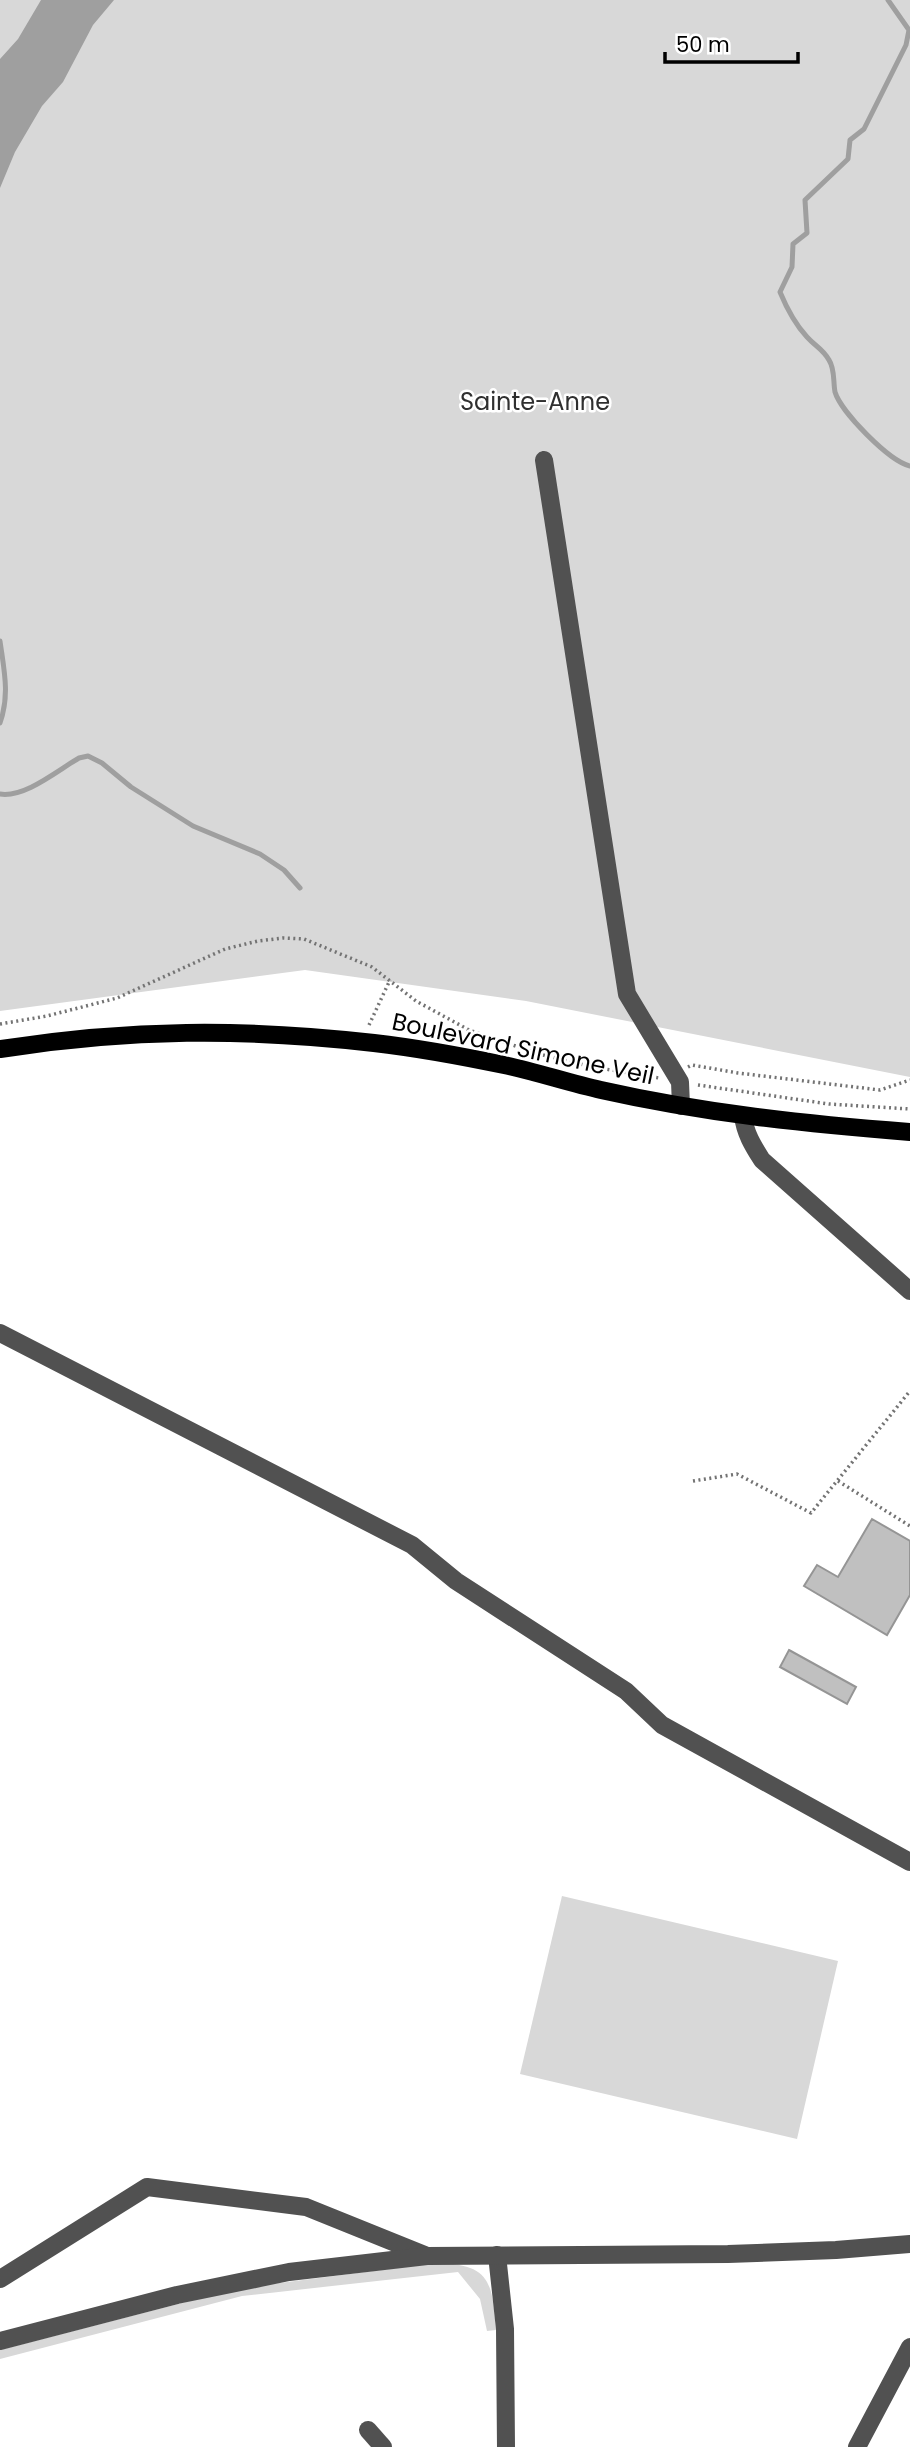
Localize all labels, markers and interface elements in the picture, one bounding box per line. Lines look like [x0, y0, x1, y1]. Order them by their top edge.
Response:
scale bar [665, 21, 798, 65]
text: 50 m [676, 30, 730, 59]
park label: Sainte-Anne [460, 385, 610, 418]
street label: Boulevard Simone Veil [389, 1005, 657, 1092]

